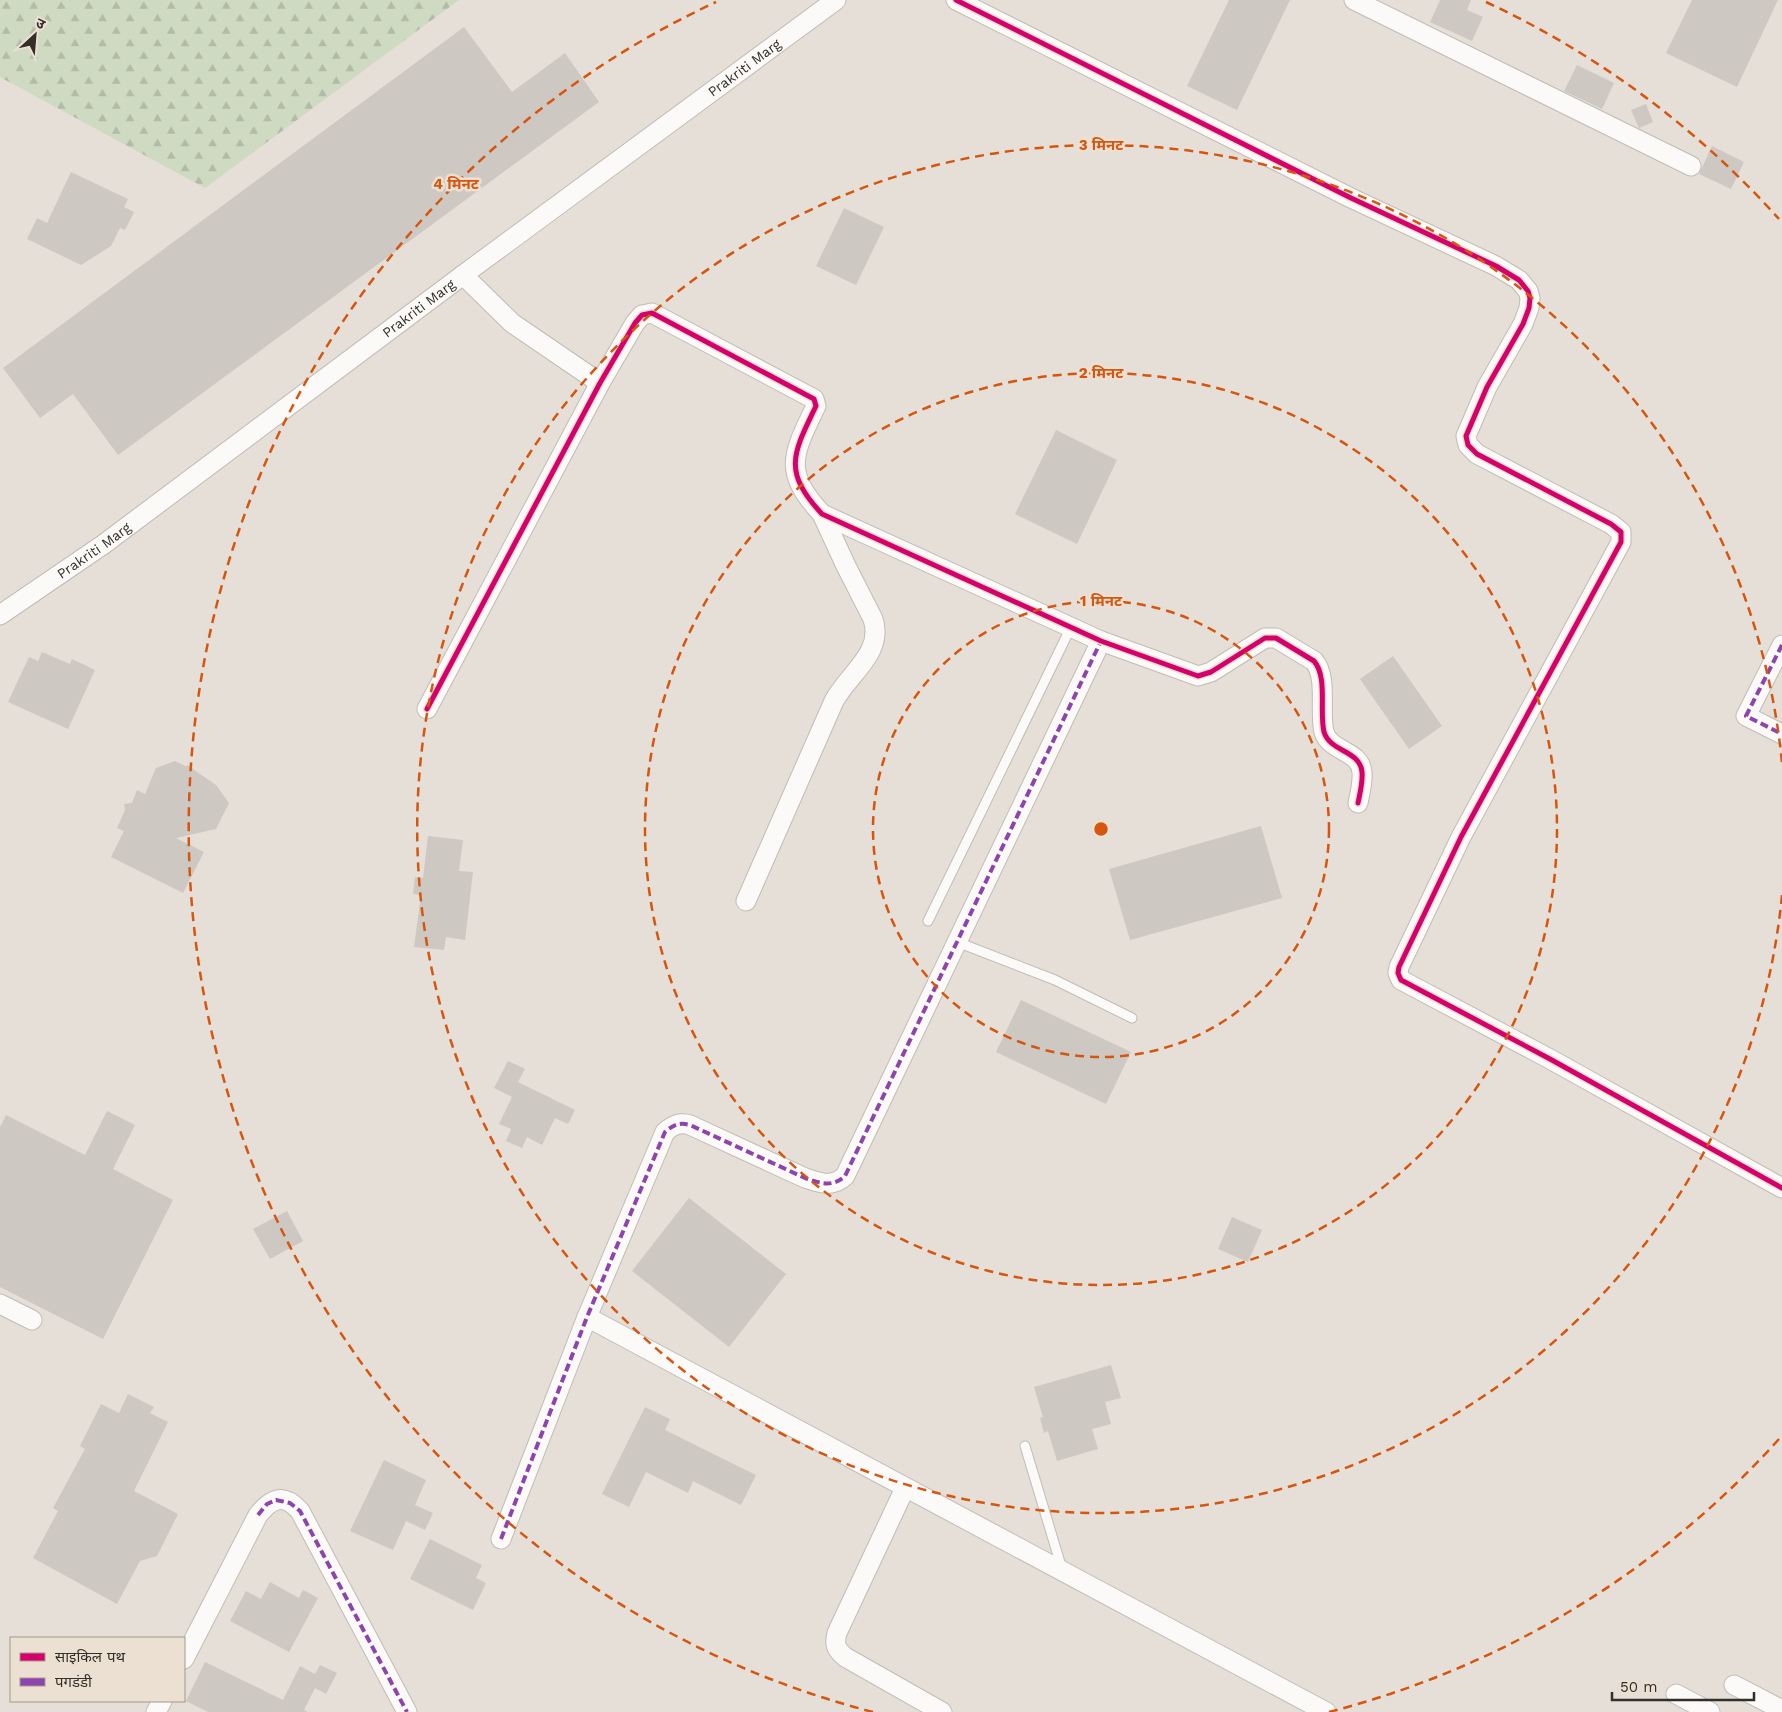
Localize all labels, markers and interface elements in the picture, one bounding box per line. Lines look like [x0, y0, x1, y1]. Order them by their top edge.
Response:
north arrow [10, 10, 60, 60]
text: उ [34, 14, 49, 33]
street label: Prakriti Marg [705, 35, 784, 100]
text: 3 मिनट [1079, 136, 1124, 154]
text: 4 मिनट [433, 175, 480, 193]
street label: Prakriti Marg [379, 276, 458, 341]
text: 2 मिनट [1079, 364, 1124, 382]
street label: Prakriti Marg [54, 518, 134, 582]
text: 1 मिनट [1080, 592, 1123, 610]
centre of rings [1092, 820, 1110, 838]
legend [10, 1637, 185, 1702]
text: साइकिल पथ [55, 1648, 126, 1666]
scale bar [1612, 1670, 1754, 1702]
text: पगडंडी [55, 1673, 93, 1691]
text: 50 m [1620, 1678, 1657, 1696]

